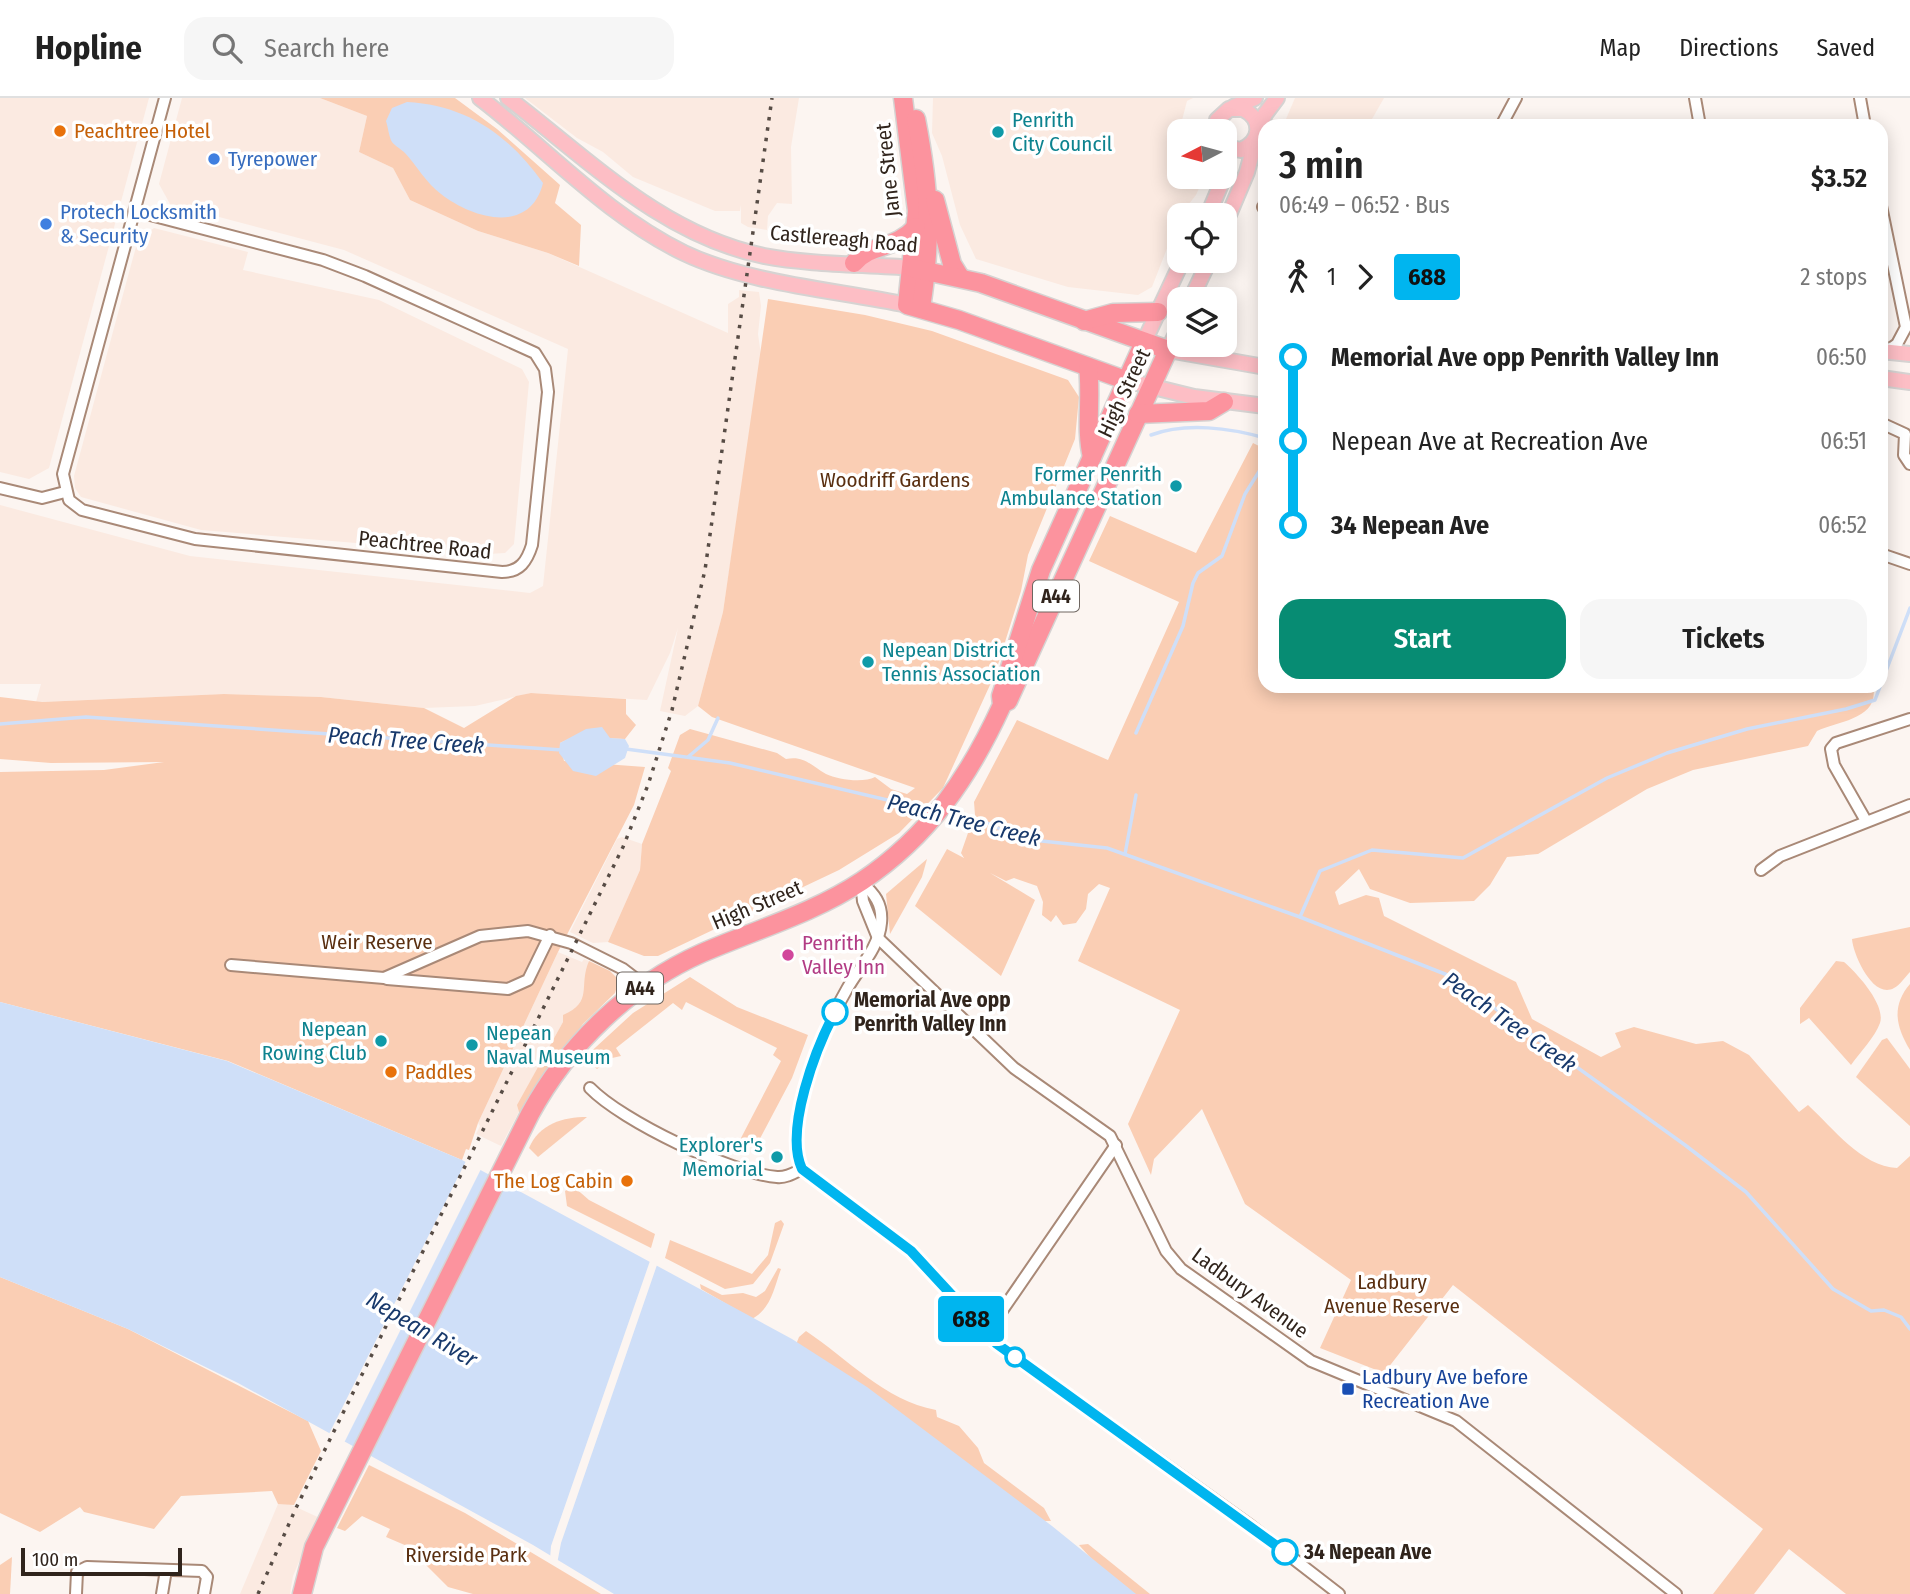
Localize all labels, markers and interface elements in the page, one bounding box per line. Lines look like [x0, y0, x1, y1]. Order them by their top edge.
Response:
search box [184, 17, 674, 80]
text: Hopline [35, 28, 142, 68]
icon: search [208, 29, 246, 67]
text: Search here [264, 33, 389, 64]
text: Map [1600, 34, 1641, 62]
text: Directions [1679, 34, 1778, 62]
text: Saved [1816, 34, 1875, 62]
place label: Penrith City Council [1012, 107, 1113, 157]
place label: Peachtree Hotel [74, 118, 211, 144]
north arrow [1167, 119, 1237, 189]
map controls [1167, 119, 1237, 357]
street label: Jane Street [870, 122, 906, 218]
marker: Peachtree Hotel [52, 123, 68, 139]
marker: Penrith City Council [990, 124, 1006, 140]
text: 3 min [1279, 142, 1364, 188]
place label: Tyrepower [228, 146, 318, 172]
marker: Tyrepower [206, 151, 222, 167]
text: $3.52 [1811, 163, 1867, 194]
text: 06:49 – 06:52 · Bus [1279, 191, 1450, 219]
place label: Protech Locksmith & Security [60, 199, 217, 249]
button: locate [1167, 203, 1237, 273]
marker: Protech Locksmith & Security [38, 216, 54, 232]
street label: Castlereagh Road [769, 220, 919, 258]
icon: walk [1279, 258, 1317, 296]
icon: forward [1346, 258, 1384, 296]
text: 1 [1327, 263, 1336, 291]
text: 688 [1408, 263, 1446, 291]
text: 2 stops [1800, 263, 1867, 291]
button: layers [1167, 287, 1237, 357]
text: Memorial Ave opp Penrith Valley Inn [1331, 342, 1719, 373]
text: 06:50 [1816, 343, 1867, 371]
street label: High Street [1092, 344, 1156, 442]
text: Nepean Ave at Recreation Ave [1331, 426, 1648, 457]
text: 06:51 [1820, 427, 1867, 455]
place label: Former Penrith Ambulance Station [1000, 461, 1162, 511]
park label: Woodriff Gardens [820, 467, 970, 493]
marker: Former Penrith Ambulance Station [1168, 478, 1184, 494]
text: 34 Nepean Ave [1331, 510, 1489, 541]
text: 06:52 [1818, 511, 1867, 539]
street label: Peachtree Road [357, 525, 493, 565]
road number: A44 [1033, 580, 1079, 611]
button: Start [1279, 599, 1566, 679]
button: Tickets [1580, 599, 1867, 679]
place label: Nepean District Tennis Association [882, 637, 1041, 687]
marker: Nepean District Tennis Association [860, 654, 876, 670]
water label: Peach Tree Creek [327, 721, 485, 759]
water label: Peach Tree Creek [884, 787, 1044, 853]
street label: High Street [708, 874, 806, 936]
park label: Weir Reserve [321, 929, 433, 955]
place label: Penrith Valley Inn [802, 930, 885, 980]
marker: Penrith Valley Inn [780, 947, 796, 963]
water label: Peach Tree Creek [1438, 966, 1582, 1078]
road number: A44 [617, 972, 663, 1004]
place label: Memorial Ave opp Penrith Valley Inn [854, 987, 1011, 1037]
marker: Memorial Ave opp Penrith Valley Inn [822, 999, 848, 1025]
place label: Nepean Rowing Club [262, 1016, 367, 1066]
place label: Nepean Naval Museum [486, 1020, 611, 1070]
marker: Nepean Rowing Club [373, 1033, 389, 1049]
marker: Nepean Naval Museum [464, 1037, 480, 1053]
place label: Paddles [405, 1059, 473, 1085]
marker: Paddles [383, 1064, 399, 1080]
place label: Explorer's Memorial [679, 1132, 763, 1182]
marker: Explorer's Memorial [769, 1149, 785, 1165]
place label: The Log Cabin [494, 1168, 613, 1194]
marker: The Log Cabin [619, 1173, 635, 1189]
street label: Ladbury Avenue [1187, 1242, 1313, 1344]
park label: Ladbury Avenue Reserve [1324, 1269, 1460, 1319]
water label: Nepean River [362, 1285, 483, 1374]
line badge: 688 [931, 1296, 1011, 1342]
text: 688 [952, 1305, 990, 1333]
unlabelled marker [1005, 1347, 1025, 1367]
place label: Ladbury Ave before Recreation Ave [1362, 1364, 1528, 1414]
marker: Ladbury Ave before Recreation Ave [1340, 1381, 1356, 1397]
marker: 34 Nepean Ave [1272, 1539, 1298, 1565]
place label: 34 Nepean Ave [1303, 1539, 1432, 1565]
park label: Riverside Park [405, 1542, 527, 1568]
scale bar [21, 1545, 182, 1577]
text: 100 m [32, 1548, 78, 1571]

